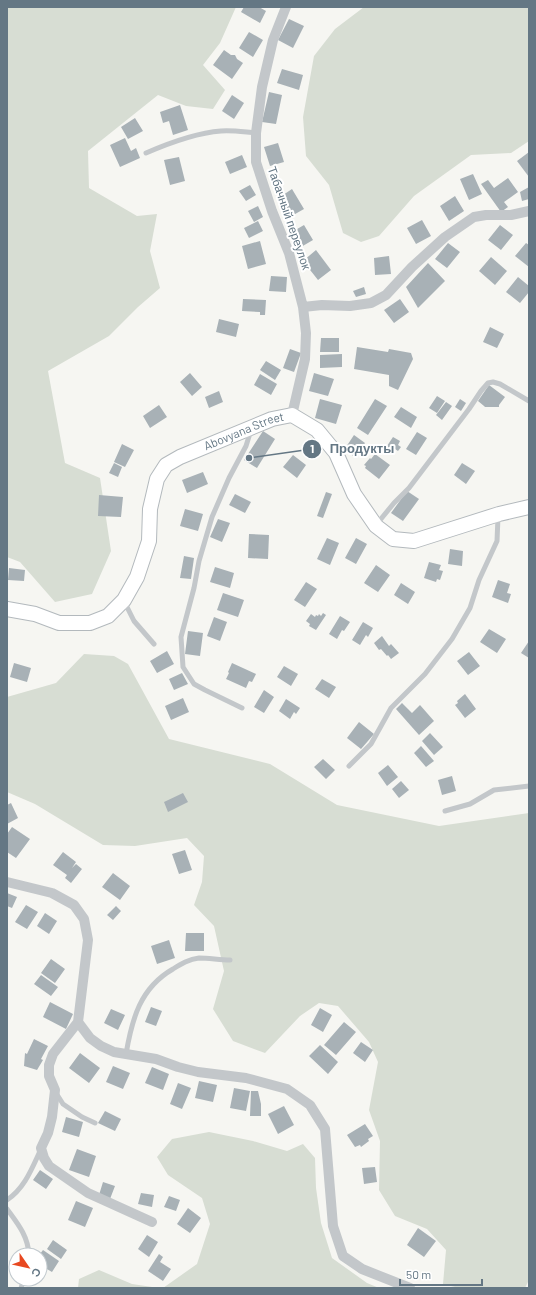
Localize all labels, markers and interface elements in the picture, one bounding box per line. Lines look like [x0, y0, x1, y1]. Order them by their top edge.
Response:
street label: Табачный переулок [265, 164, 314, 272]
street label: Abovyana Street [201, 409, 285, 452]
callout: Продукты [302, 436, 402, 461]
text: Продукты [330, 440, 394, 456]
text: 1 [310, 441, 314, 455]
north arrow [8, 1247, 48, 1287]
scale bar [400, 1261, 482, 1287]
text: С [29, 1266, 44, 1280]
text: 50 m [406, 1267, 431, 1281]

